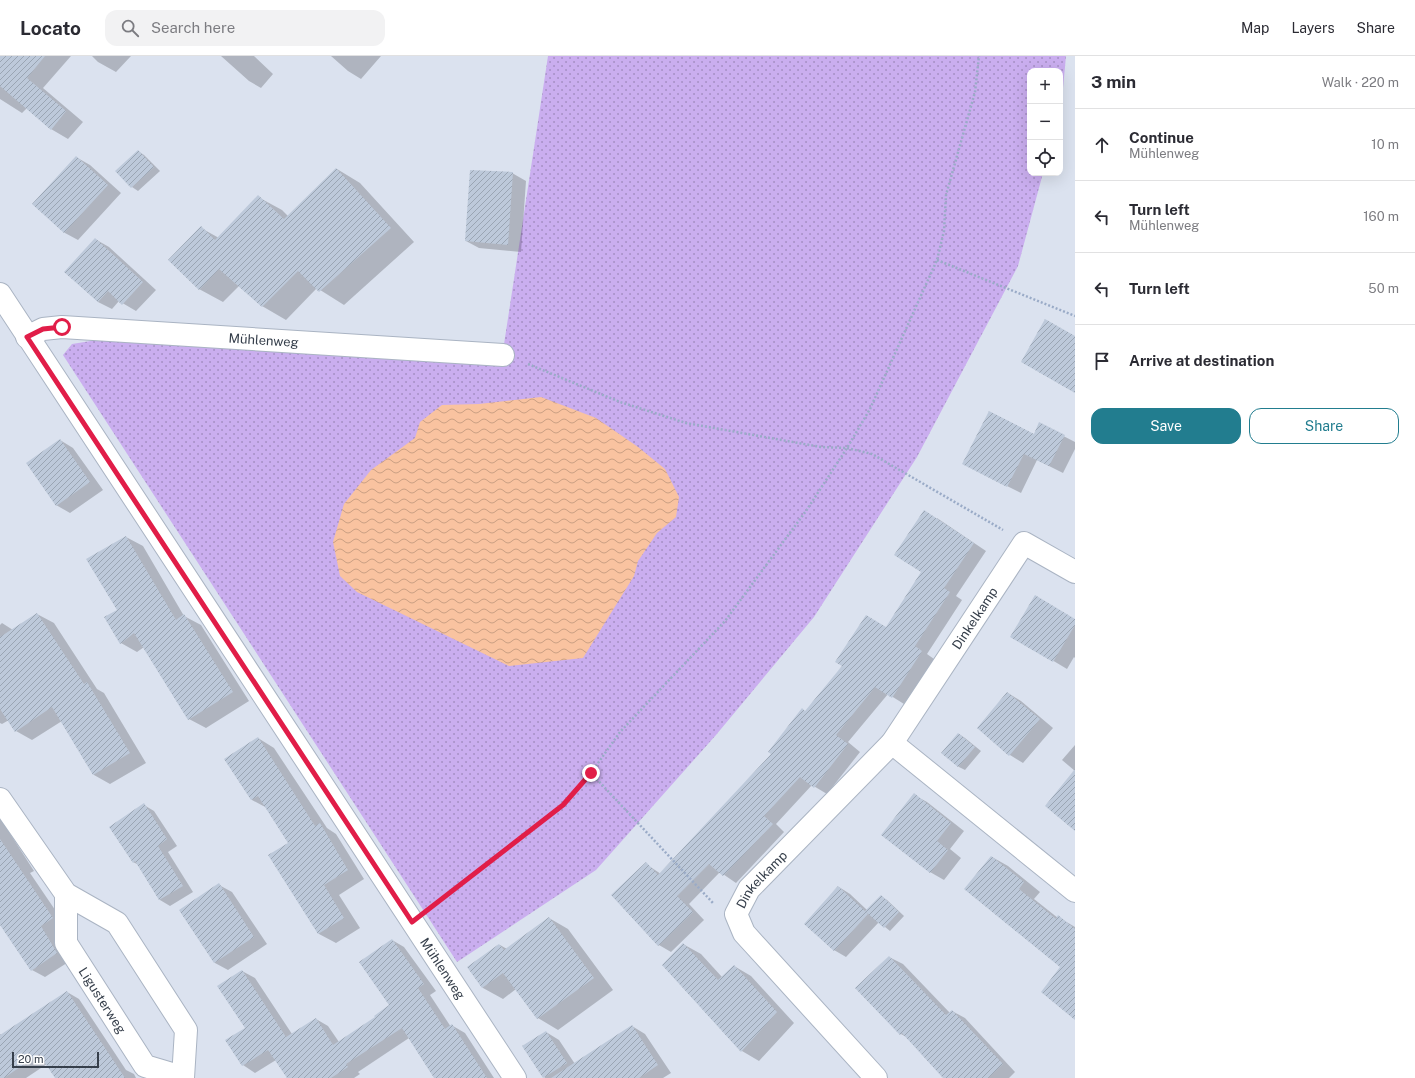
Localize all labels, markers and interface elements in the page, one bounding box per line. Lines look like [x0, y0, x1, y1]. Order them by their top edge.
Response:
search box [105, 10, 385, 46]
text: Locato [20, 17, 81, 39]
icon: search [119, 17, 141, 39]
text: Search here [151, 19, 235, 36]
text: Map [1241, 20, 1269, 36]
text: Layers [1291, 20, 1335, 36]
text: Share [1357, 20, 1395, 36]
map controls [1027, 68, 1063, 176]
button: + [1027, 68, 1063, 104]
text: 3 min [1091, 72, 1136, 92]
text: Walk · 220 m [1322, 75, 1399, 90]
button: − [1027, 104, 1063, 140]
text: Continue [1129, 129, 1194, 146]
icon: ahead [1091, 134, 1113, 156]
text: 10 m [1371, 137, 1399, 152]
button: locate [1027, 140, 1063, 176]
text: Mühlenweg [1129, 146, 1199, 161]
text: Turn left [1129, 201, 1190, 218]
icon: left [1091, 206, 1113, 228]
text: 160 m [1363, 209, 1399, 224]
text: Mühlenweg [1129, 218, 1199, 233]
icon: left [1091, 278, 1113, 300]
text: Turn left [1129, 280, 1190, 297]
text: 50 m [1368, 281, 1399, 296]
route start [53, 318, 71, 336]
street label: Mühlenweg [228, 331, 299, 350]
icon: arrive [1091, 350, 1113, 372]
text: Arrive at destination [1129, 352, 1274, 369]
button: Save [1091, 408, 1241, 444]
button: Share [1249, 408, 1399, 444]
street label: Dinkelkamp [949, 584, 1001, 652]
route end [582, 764, 600, 782]
street label: Dinkelkamp [733, 848, 790, 911]
street label: Mühlenweg [417, 935, 468, 1002]
street label: Ligusterweg [76, 965, 129, 1036]
scale bar [12, 1050, 99, 1069]
text: 20 m [18, 1053, 43, 1065]

